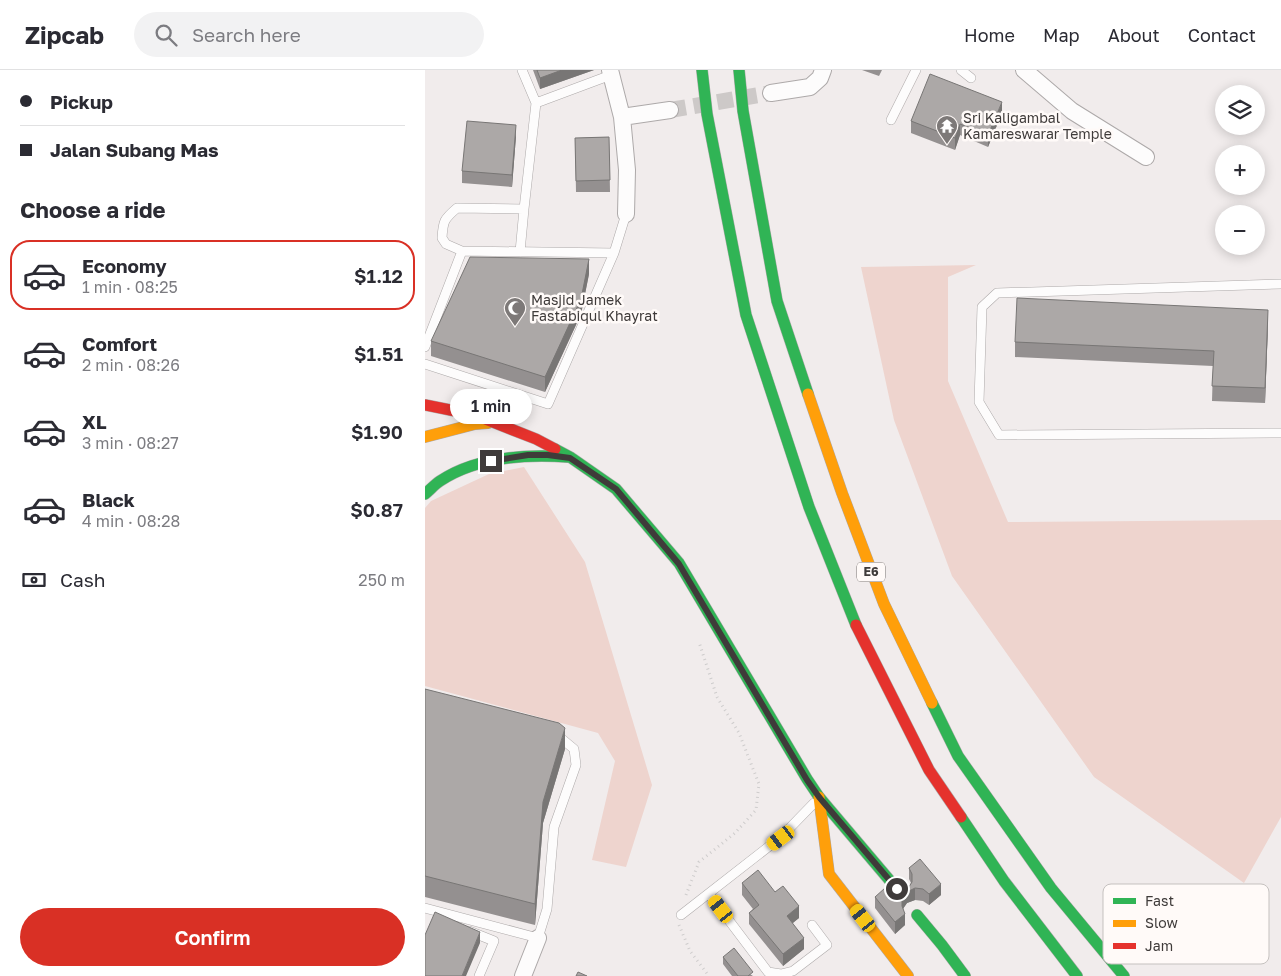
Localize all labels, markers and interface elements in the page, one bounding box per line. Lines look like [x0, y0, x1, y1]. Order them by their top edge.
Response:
search box [134, 12, 484, 57]
text: Zipcab [25, 20, 104, 49]
icon: search [152, 21, 180, 49]
text: Search here [192, 23, 301, 46]
text: Home [964, 24, 1015, 46]
text: Map [1043, 24, 1080, 46]
text: About [1108, 24, 1160, 46]
text: Contact [1188, 24, 1256, 46]
map controls [1215, 85, 1265, 255]
button: layers [1215, 85, 1265, 135]
text: Pickup [50, 90, 113, 113]
place label: Sri Kaligambal Kamareswarar Temple [963, 109, 1112, 142]
temple icon: Sri Kaligambal Kamareswarar Temple [935, 114, 959, 145]
text: Jalan Subang Mas [50, 138, 219, 161]
button: + [1215, 145, 1265, 195]
text: Choose a ride [20, 196, 166, 223]
button: − [1215, 205, 1265, 255]
icon: car [22, 253, 67, 298]
text: Economy [82, 254, 167, 277]
text: $1.12 [354, 264, 403, 287]
text: 1 min · 08:25 [82, 277, 178, 297]
place label: Masjid Jamek Fastabiqul Khayrat [531, 291, 658, 324]
mosque icon: Masjid Jamek Fastabiqul Khayrat [503, 296, 527, 327]
icon: car [22, 331, 67, 376]
text: Comfort [82, 332, 157, 355]
text: $1.51 [354, 342, 403, 365]
text: 2 min · 08:26 [82, 355, 180, 375]
callout: 1 min [450, 388, 532, 424]
text: 1 min [471, 396, 511, 416]
icon: car [22, 409, 67, 454]
text: XL [82, 410, 107, 433]
text: $1.90 [351, 420, 403, 443]
text: 3 min · 08:27 [82, 433, 179, 453]
route end [480, 450, 502, 472]
icon: car [22, 487, 67, 532]
text: Black [82, 488, 135, 511]
text: $0.87 [350, 498, 403, 521]
text: 4 min · 08:28 [82, 511, 180, 531]
road number: E6 [857, 562, 885, 582]
icon: cash [20, 566, 48, 594]
text: Cash [60, 568, 105, 591]
text: 250 m [358, 570, 405, 590]
car [764, 823, 797, 853]
route start [886, 878, 908, 900]
legend [1103, 884, 1269, 964]
text: Fast [1145, 892, 1174, 909]
car [705, 893, 736, 925]
car [847, 902, 878, 934]
button: Confirm [20, 908, 405, 966]
text: Slow [1145, 914, 1178, 931]
text: Jam [1145, 937, 1173, 954]

